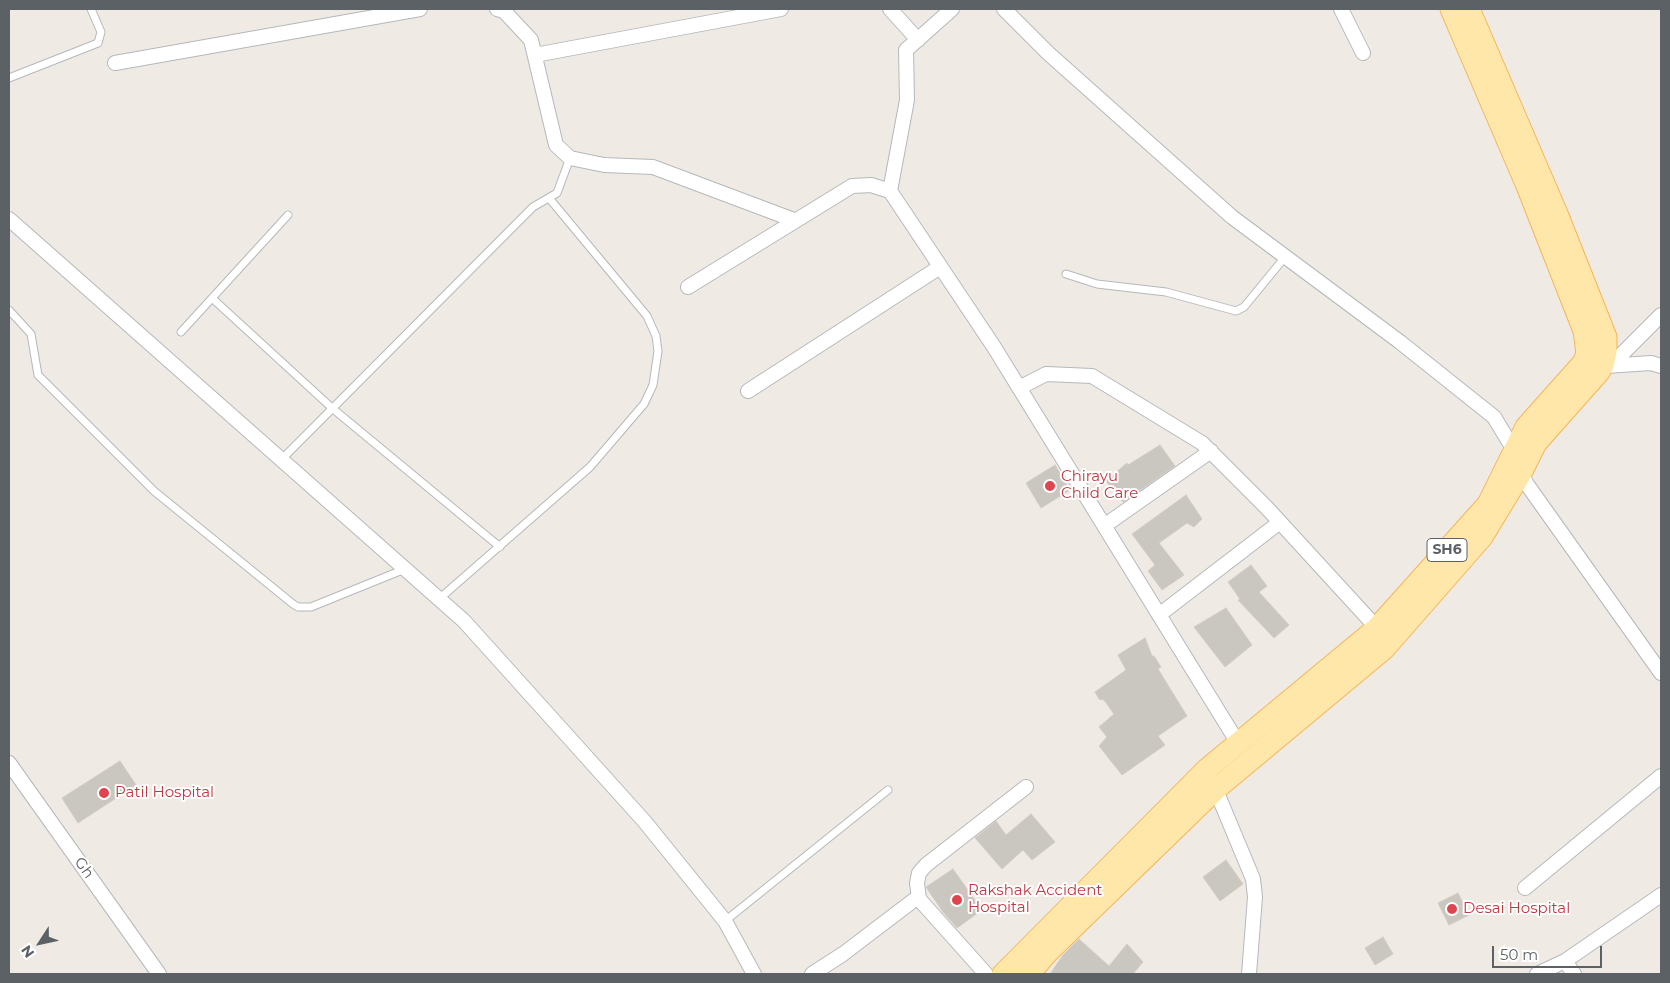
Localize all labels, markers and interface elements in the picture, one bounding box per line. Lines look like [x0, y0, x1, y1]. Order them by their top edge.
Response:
place label: Chirayu Child Care [1061, 468, 1138, 503]
marker: Chirayu Child Care [1043, 479, 1057, 493]
road number: SH6 [1427, 538, 1467, 562]
place label: Patil Hospital [115, 784, 214, 802]
marker: Patil Hospital [97, 786, 111, 800]
street label: Gh [70, 854, 98, 882]
place label: Rakshak Accident Hospital [968, 882, 1102, 917]
marker: Rakshak Accident Hospital [950, 893, 964, 907]
place label: Desai Hospital [1463, 900, 1570, 918]
marker: Desai Hospital [1445, 902, 1459, 916]
north arrow [15, 918, 65, 968]
scale bar [1495, 936, 1605, 968]
text: N [17, 942, 38, 961]
text: 50 m [1500, 945, 1538, 964]

